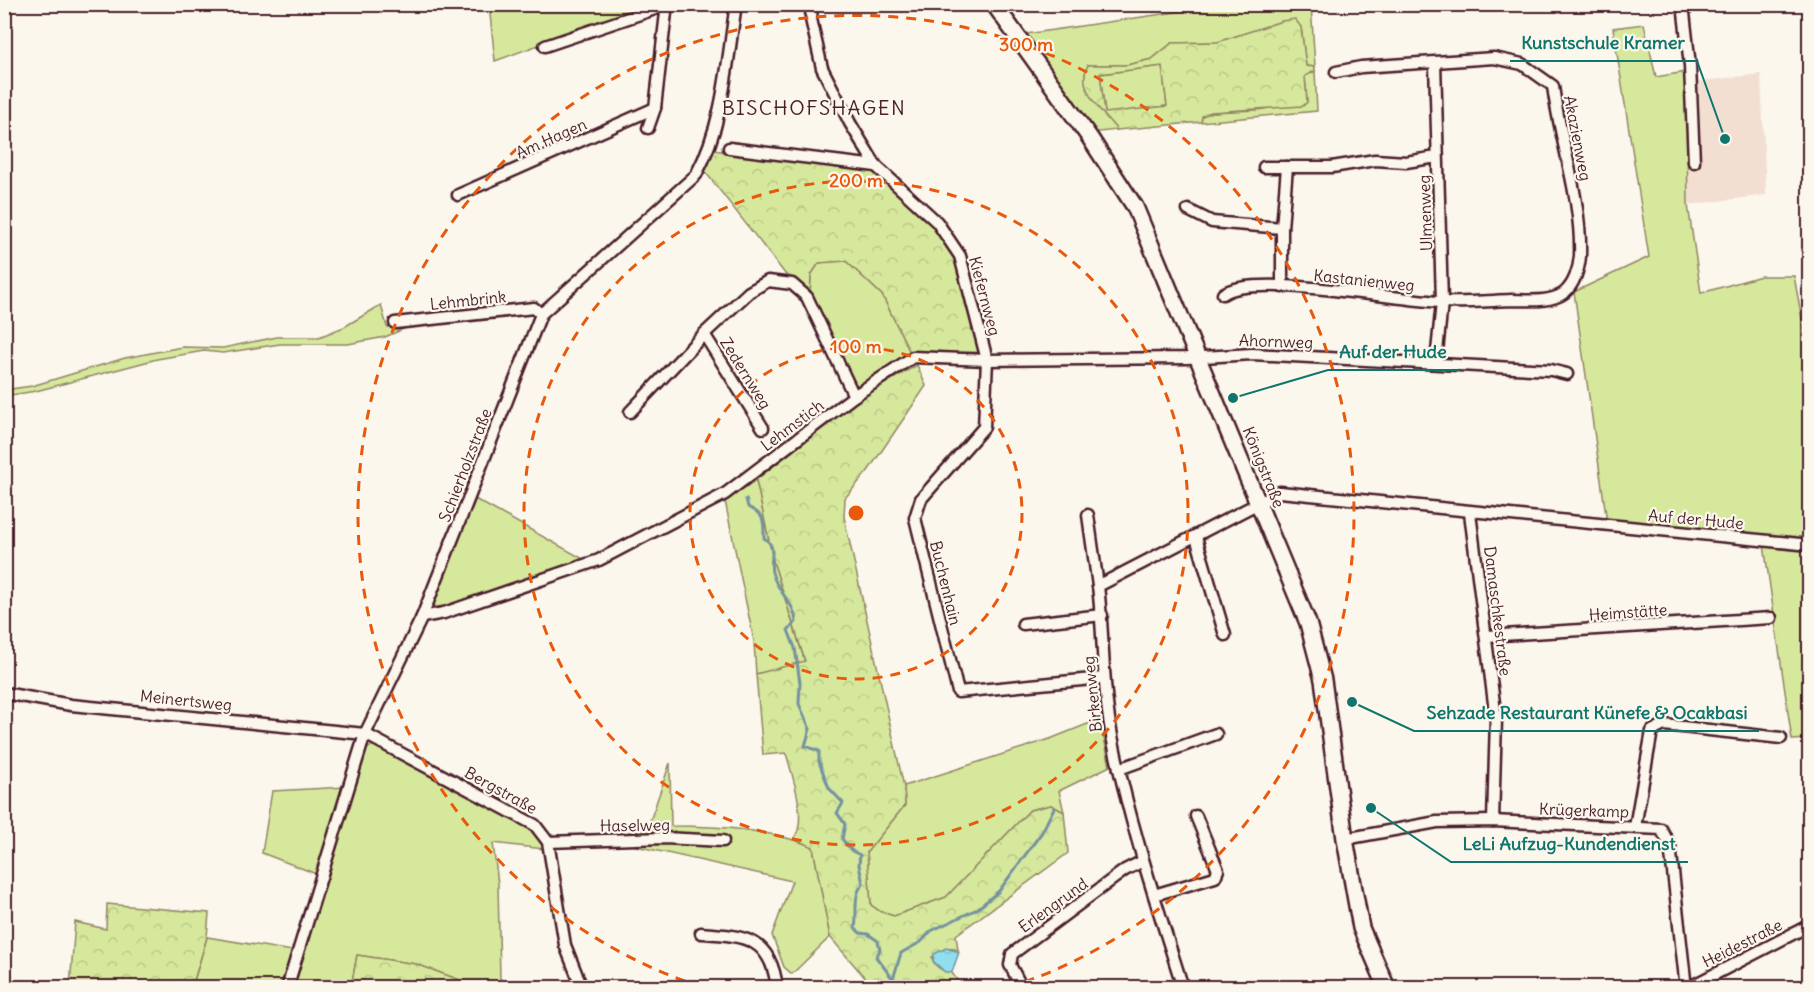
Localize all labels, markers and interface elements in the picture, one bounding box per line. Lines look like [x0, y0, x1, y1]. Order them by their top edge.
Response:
callout: Kunstschule Kramer [1510, 25, 1697, 61]
text: Kunstschule Kramer [1521, 31, 1685, 54]
text: 300 m [999, 33, 1053, 56]
street label: Akazienweg [1560, 94, 1596, 182]
district label: BISCHOFSHAGEN [722, 95, 906, 120]
street label: Am Hagen [512, 114, 590, 162]
text: 200 m [829, 169, 883, 192]
street label: Ulmenweg [1414, 174, 1436, 252]
street label: Kiefernweg [965, 254, 1005, 338]
street label: Kastanienweg [1312, 265, 1416, 295]
street label: Lehmbrink [429, 286, 507, 314]
street label: Ahornweg [1239, 330, 1313, 352]
street label: Zedernweg [716, 333, 776, 413]
callout: Auf der Hude [1328, 334, 1459, 370]
text: 100 m [831, 335, 882, 358]
text: Auf der Hude [1339, 340, 1447, 363]
street label: Lehmstich [757, 395, 827, 455]
street label: Schierholzstraße [434, 405, 496, 525]
street label: Königstraße [1239, 423, 1289, 511]
centre of rings [846, 503, 866, 523]
street label: Auf der Hude [1647, 505, 1745, 533]
street label: Buchenhain [926, 539, 966, 627]
street label: Damaschkestraße [1480, 545, 1516, 677]
street label: Heimstätte [1588, 599, 1668, 625]
street label: Birkenweg [1078, 655, 1106, 733]
street label: Meinertsweg [139, 685, 233, 715]
callout: Sehzade Restaurant Künefe & Ocakbasi [1414, 695, 1759, 731]
text: Sehzade Restaurant Künefe & Ocakbasi [1427, 701, 1747, 724]
street label: Bergstraße [461, 762, 541, 818]
street label: Krügerkamp [1539, 798, 1629, 822]
street label: Haselweg [600, 814, 670, 836]
callout: LeLi Aufzug-Kundendienst [1451, 826, 1688, 862]
text: LeLi Aufzug-Kundendienst [1462, 832, 1676, 855]
street label: Erlengrund [1014, 873, 1092, 937]
street label: Heidestraße [1699, 914, 1785, 972]

